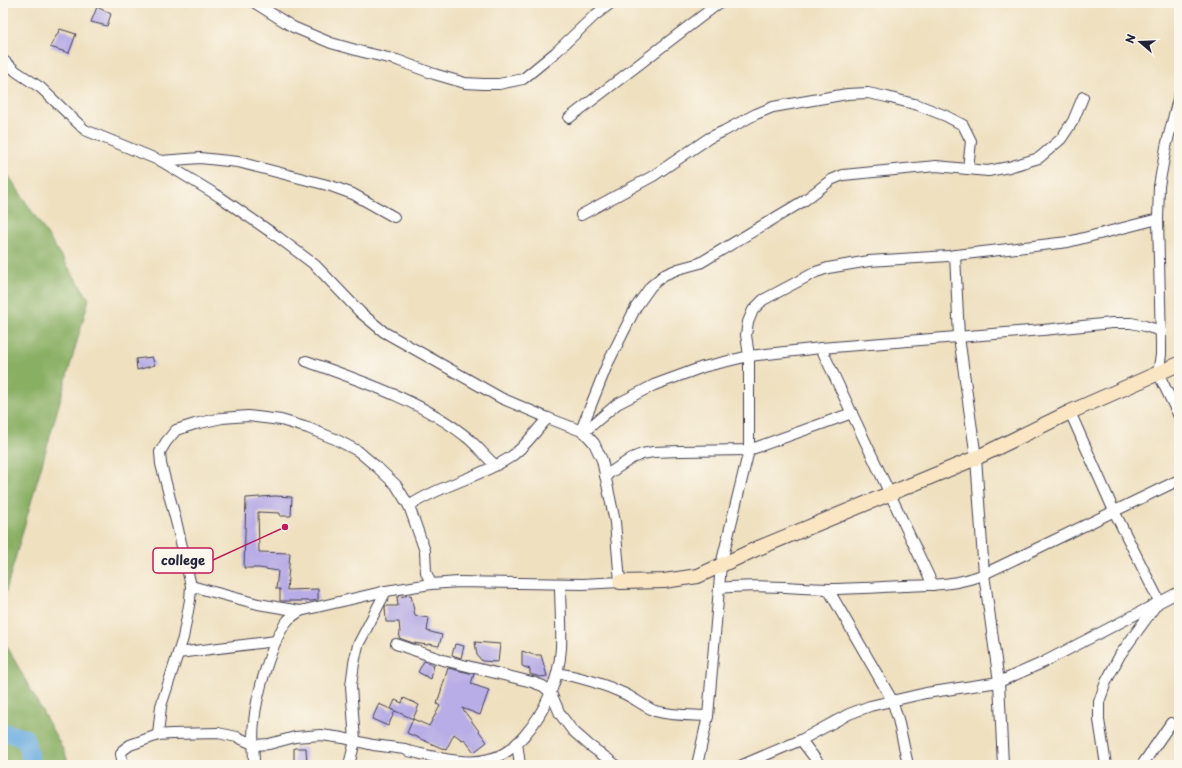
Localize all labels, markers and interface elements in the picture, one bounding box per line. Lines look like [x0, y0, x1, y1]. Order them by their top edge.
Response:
north arrow [1120, 22, 1160, 62]
text: N [1121, 31, 1140, 45]
callout: college [153, 548, 213, 573]
text: college [161, 550, 205, 569]

